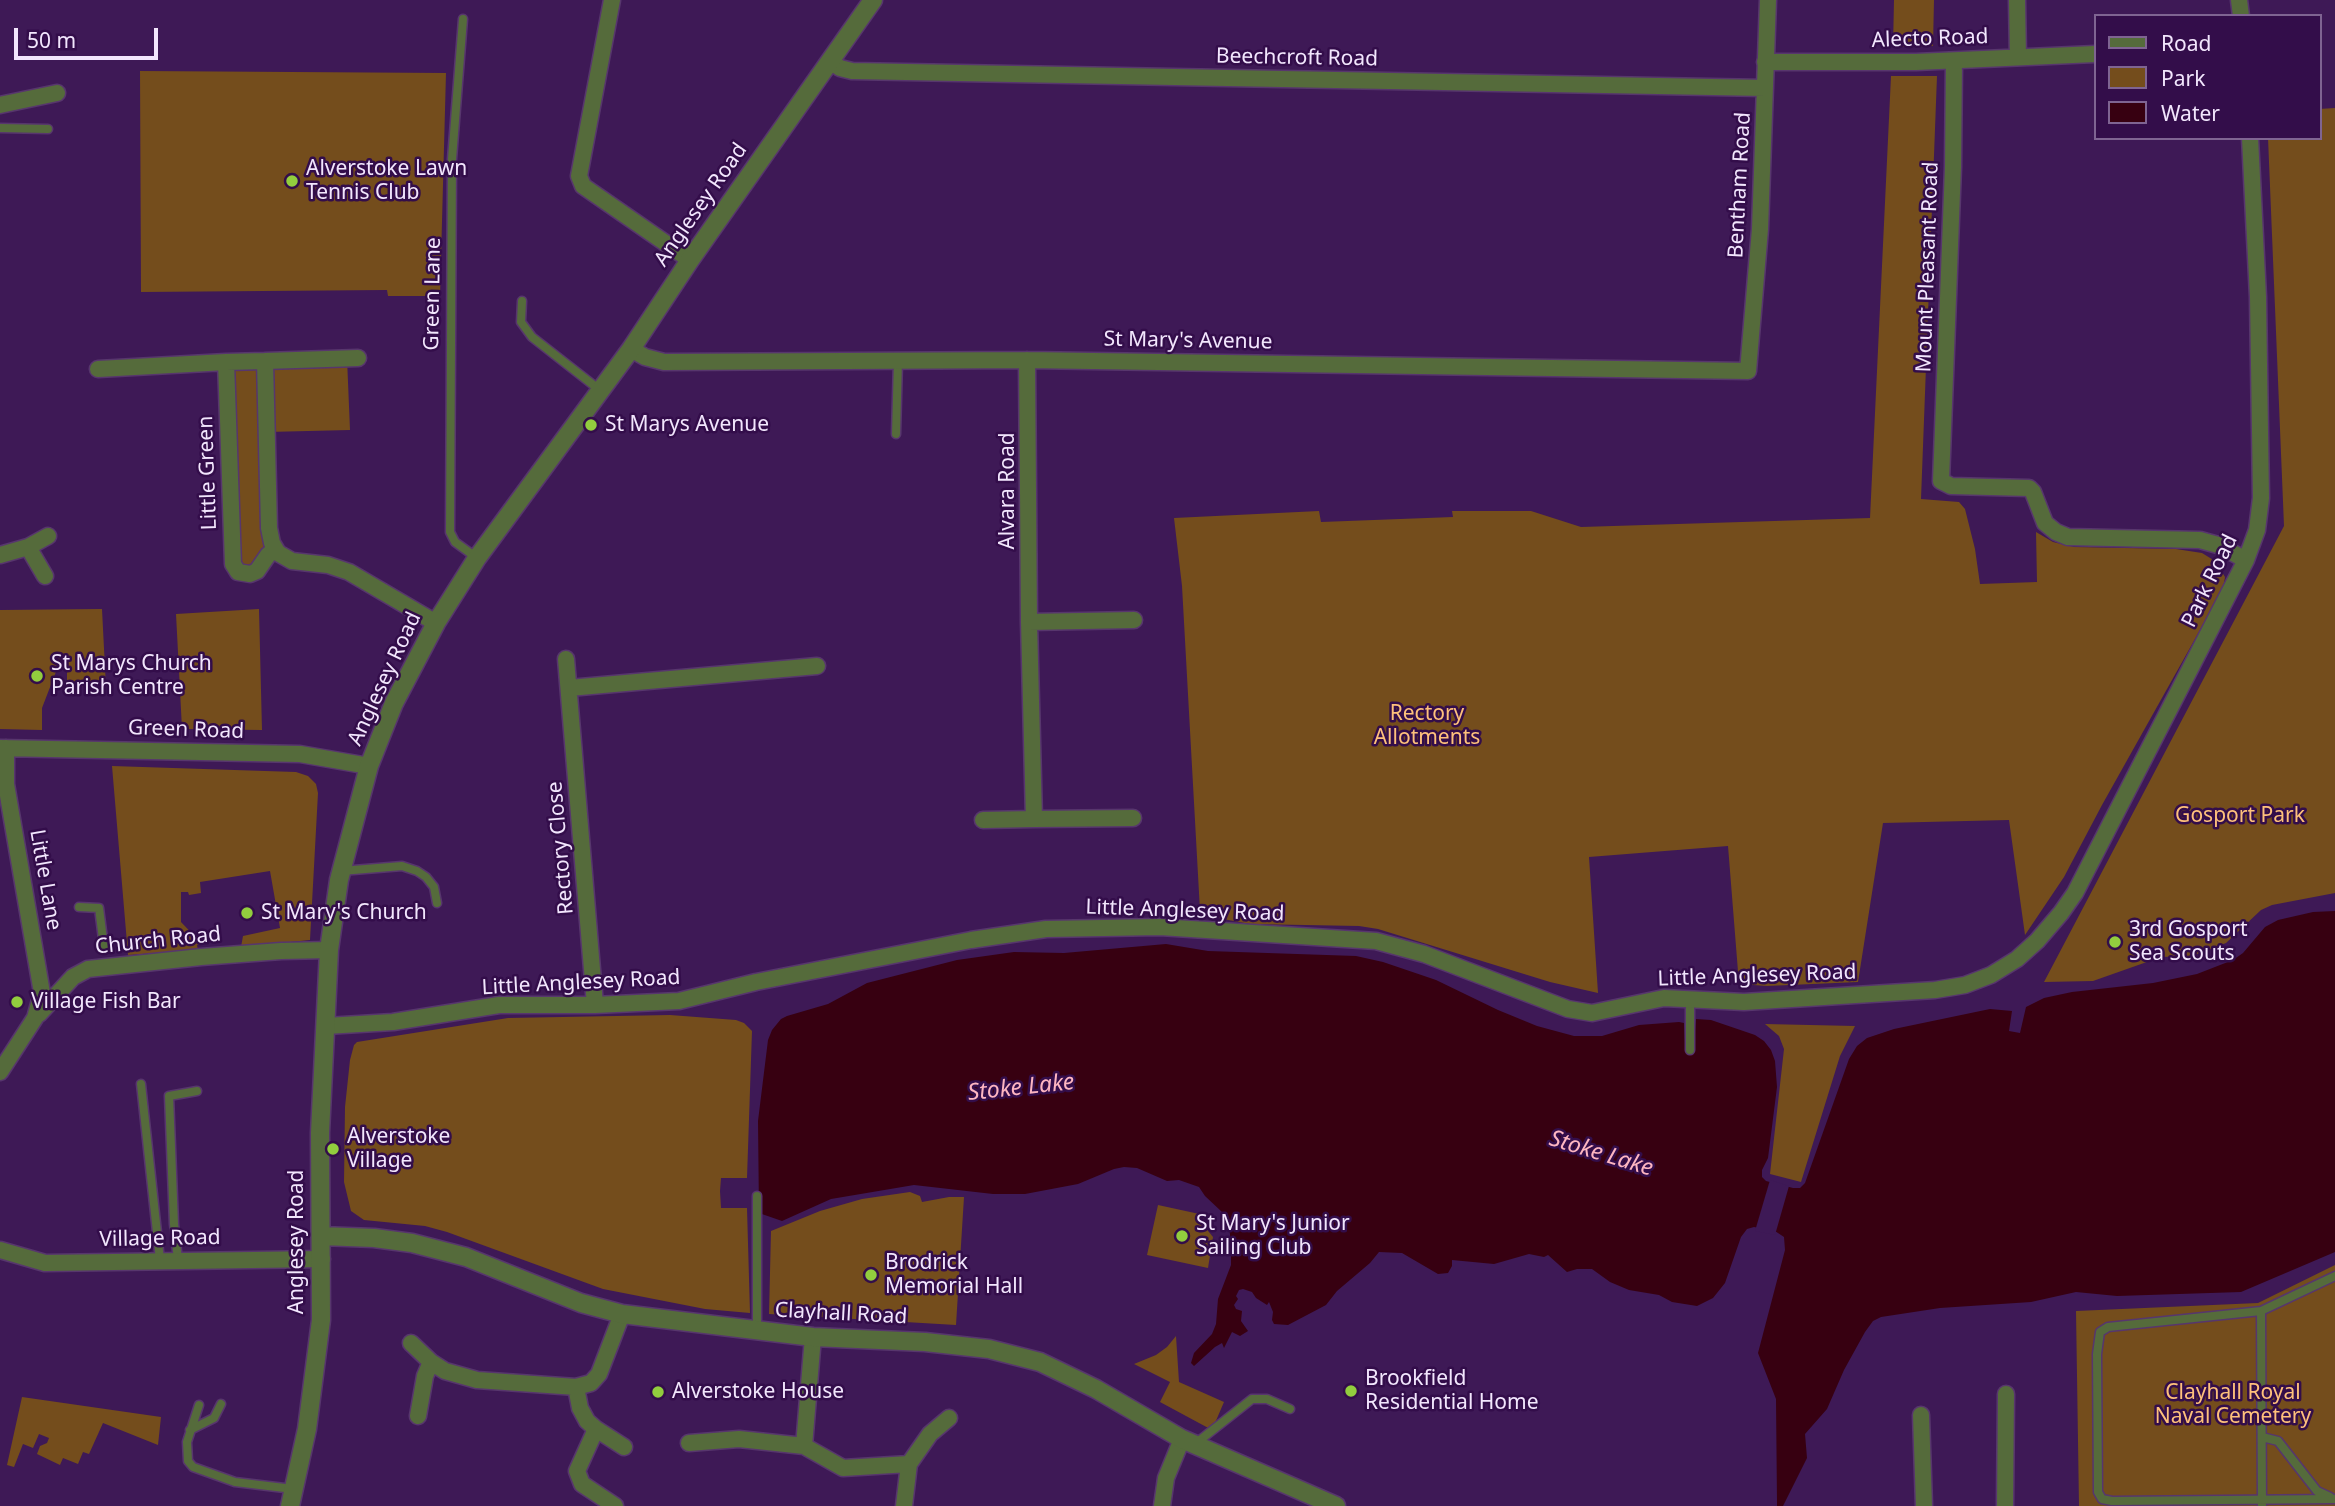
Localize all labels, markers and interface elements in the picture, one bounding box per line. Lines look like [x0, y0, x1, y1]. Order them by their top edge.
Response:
scale bar [18, 14, 161, 58]
legend [2094, 14, 2321, 140]
street label: Alecto Road [1871, 24, 1989, 54]
text: 50 m [27, 26, 76, 54]
text: Road [2161, 29, 2211, 57]
street label: Beechcroft Road [1216, 44, 1378, 72]
text: Park [2161, 64, 2205, 92]
text: Water [2161, 99, 2220, 127]
street label: Bentham Road [1724, 111, 1756, 259]
street label: Anglesey Road [649, 139, 753, 271]
place label: Alverstoke Lawn Tennis Club [306, 156, 467, 206]
street label: Mount Pleasant Road [1912, 161, 1944, 373]
marker: Alverstoke Lawn Tennis Club [284, 173, 300, 189]
street label: Green Lane [419, 237, 447, 351]
street label: St Mary's Avenue [1103, 327, 1273, 355]
place label: St Marys Avenue [605, 412, 769, 438]
street label: Little Green [193, 415, 223, 531]
marker: St Marys Avenue [583, 417, 599, 433]
street label: Alvara Road [995, 432, 1021, 550]
street label: Park Road [2177, 530, 2243, 632]
street label: Anglesey Road [343, 608, 427, 750]
place label: St Marys Church Parish Centre [51, 651, 212, 701]
marker: St Marys Church Parish Centre [29, 668, 45, 684]
park label: Rectory Allotments [1374, 701, 1480, 751]
street label: Green Road [128, 715, 244, 745]
street label: Rectory Close [543, 780, 579, 916]
park label: Gosport Park [2175, 803, 2305, 829]
street label: Little Lane [24, 828, 66, 932]
street label: Little Anglesey Road [1085, 895, 1285, 927]
place label: St Mary's Church [261, 900, 427, 926]
marker: St Mary's Church [239, 905, 255, 921]
place label: 3rd Gosport Sea Scouts [2129, 917, 2248, 967]
street label: Church Road [94, 922, 222, 960]
marker: 3rd Gosport Sea Scouts [2107, 934, 2123, 950]
street label: Little Anglesey Road [1657, 960, 1857, 992]
street label: Little Anglesey Road [481, 965, 681, 1001]
place label: Village Fish Bar [31, 989, 181, 1015]
marker: Village Fish Bar [9, 994, 25, 1010]
water label: Stoke Lake [966, 1069, 1076, 1107]
place label: Alverstoke Village [347, 1124, 450, 1174]
water label: Stoke Lake [1546, 1125, 1656, 1183]
marker: Alverstoke Village [325, 1141, 341, 1157]
street label: Anglesey Road [284, 1170, 310, 1314]
place label: St Mary's Junior Sailing Club [1196, 1211, 1350, 1261]
street label: Village Road [99, 1225, 221, 1253]
marker: St Mary's Junior Sailing Club [1174, 1228, 1190, 1244]
place label: Brodrick Memorial Hall [885, 1250, 1023, 1300]
marker: Brodrick Memorial Hall [863, 1267, 879, 1283]
street label: Clayhall Road [774, 1298, 908, 1330]
place label: Brookfield Residential Home [1365, 1366, 1539, 1416]
place label: Alverstoke House [672, 1379, 844, 1405]
park label: Clayhall Royal Naval Cemetery [2155, 1380, 2311, 1430]
marker: Brookfield Residential Home [1343, 1383, 1359, 1399]
marker: Alverstoke House [650, 1384, 666, 1400]

